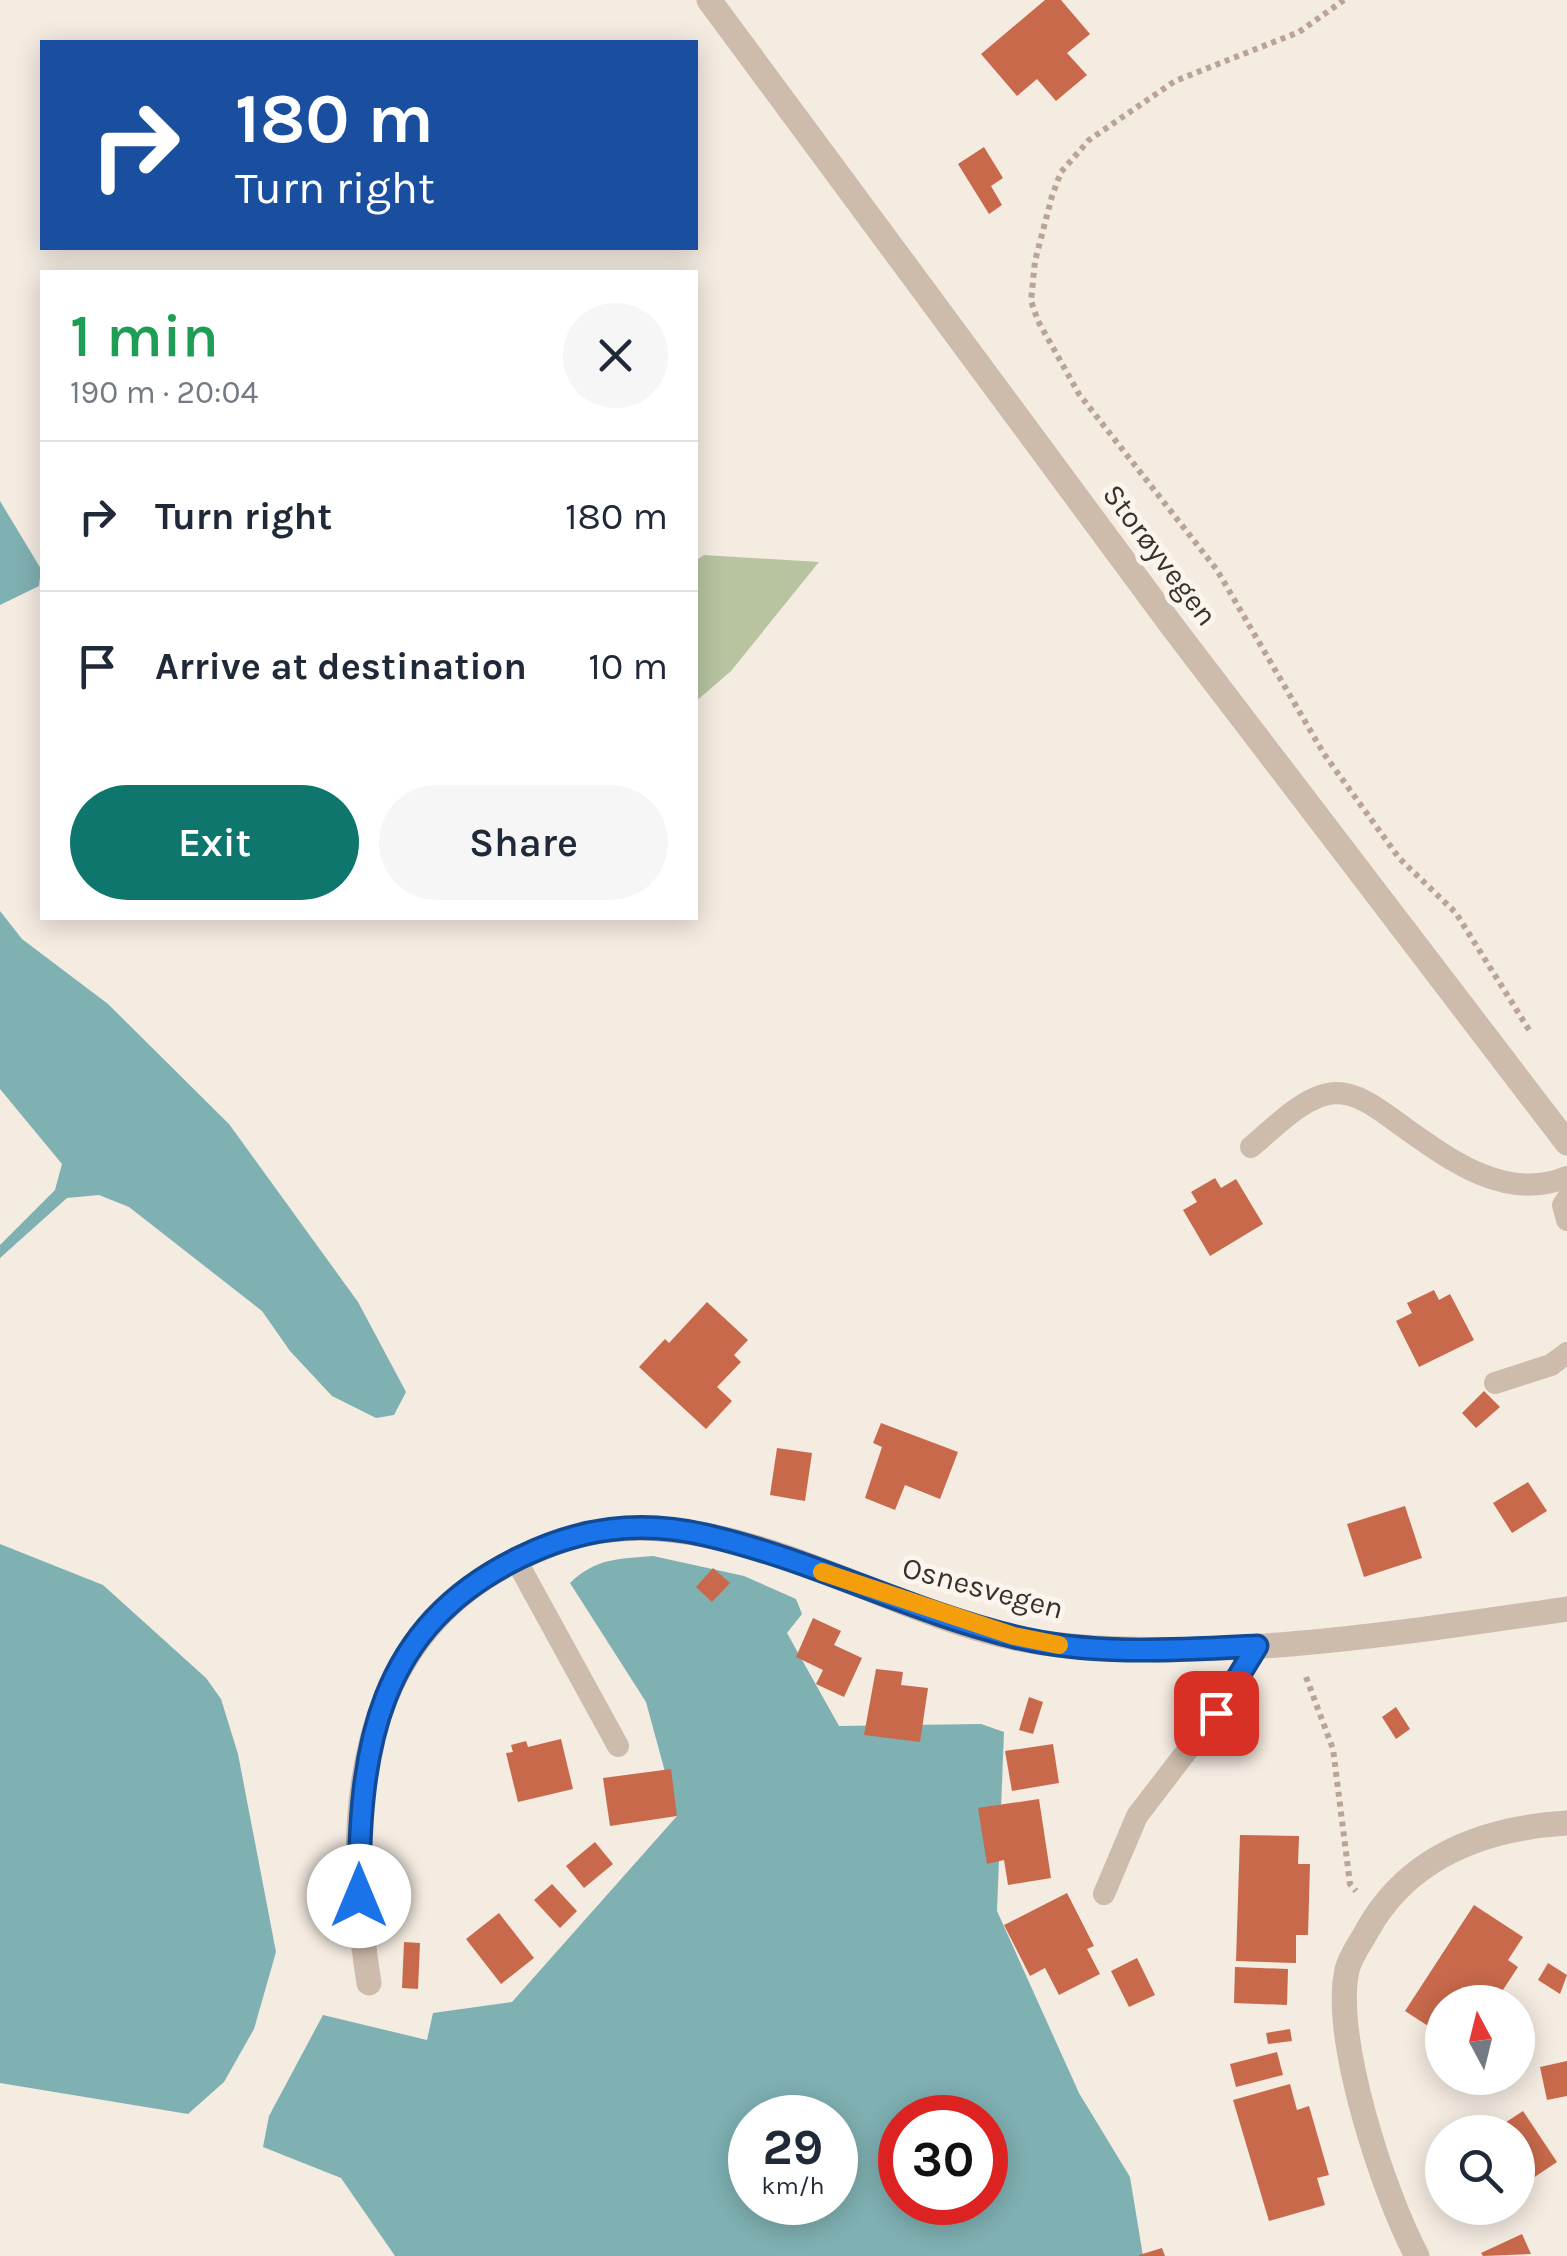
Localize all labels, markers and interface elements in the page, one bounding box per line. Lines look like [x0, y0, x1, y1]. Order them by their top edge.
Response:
text: 180 m [235, 78, 434, 160]
icon: right [70, 80, 200, 210]
text: Turn right [235, 162, 435, 214]
text: 1 min [70, 301, 219, 371]
button: close [563, 303, 668, 408]
text: 190 m · 20:04 [70, 374, 258, 411]
street label: Storøyvegen [1095, 477, 1225, 633]
icon: right [70, 489, 125, 544]
text: Turn right [155, 494, 332, 539]
text: 180 m [565, 494, 668, 539]
icon: arrive [70, 639, 125, 694]
text: Arrive at destination [155, 644, 527, 689]
text: 10 m [588, 644, 668, 689]
button: Exit [70, 785, 359, 900]
button: Share [379, 785, 668, 900]
street label: Osnesvegen [898, 1549, 1068, 1627]
pin [1174, 1671, 1259, 1756]
icon: arrive [1189, 1686, 1244, 1741]
position arrow [307, 1844, 411, 1948]
north arrow [1425, 1985, 1535, 2095]
map controls [1425, 1985, 1535, 2225]
speed limit sign: 30 [878, 2095, 1008, 2225]
button: search [1425, 2115, 1535, 2225]
text: 29 [763, 2118, 823, 2177]
text: km/h [761, 2171, 825, 2200]

